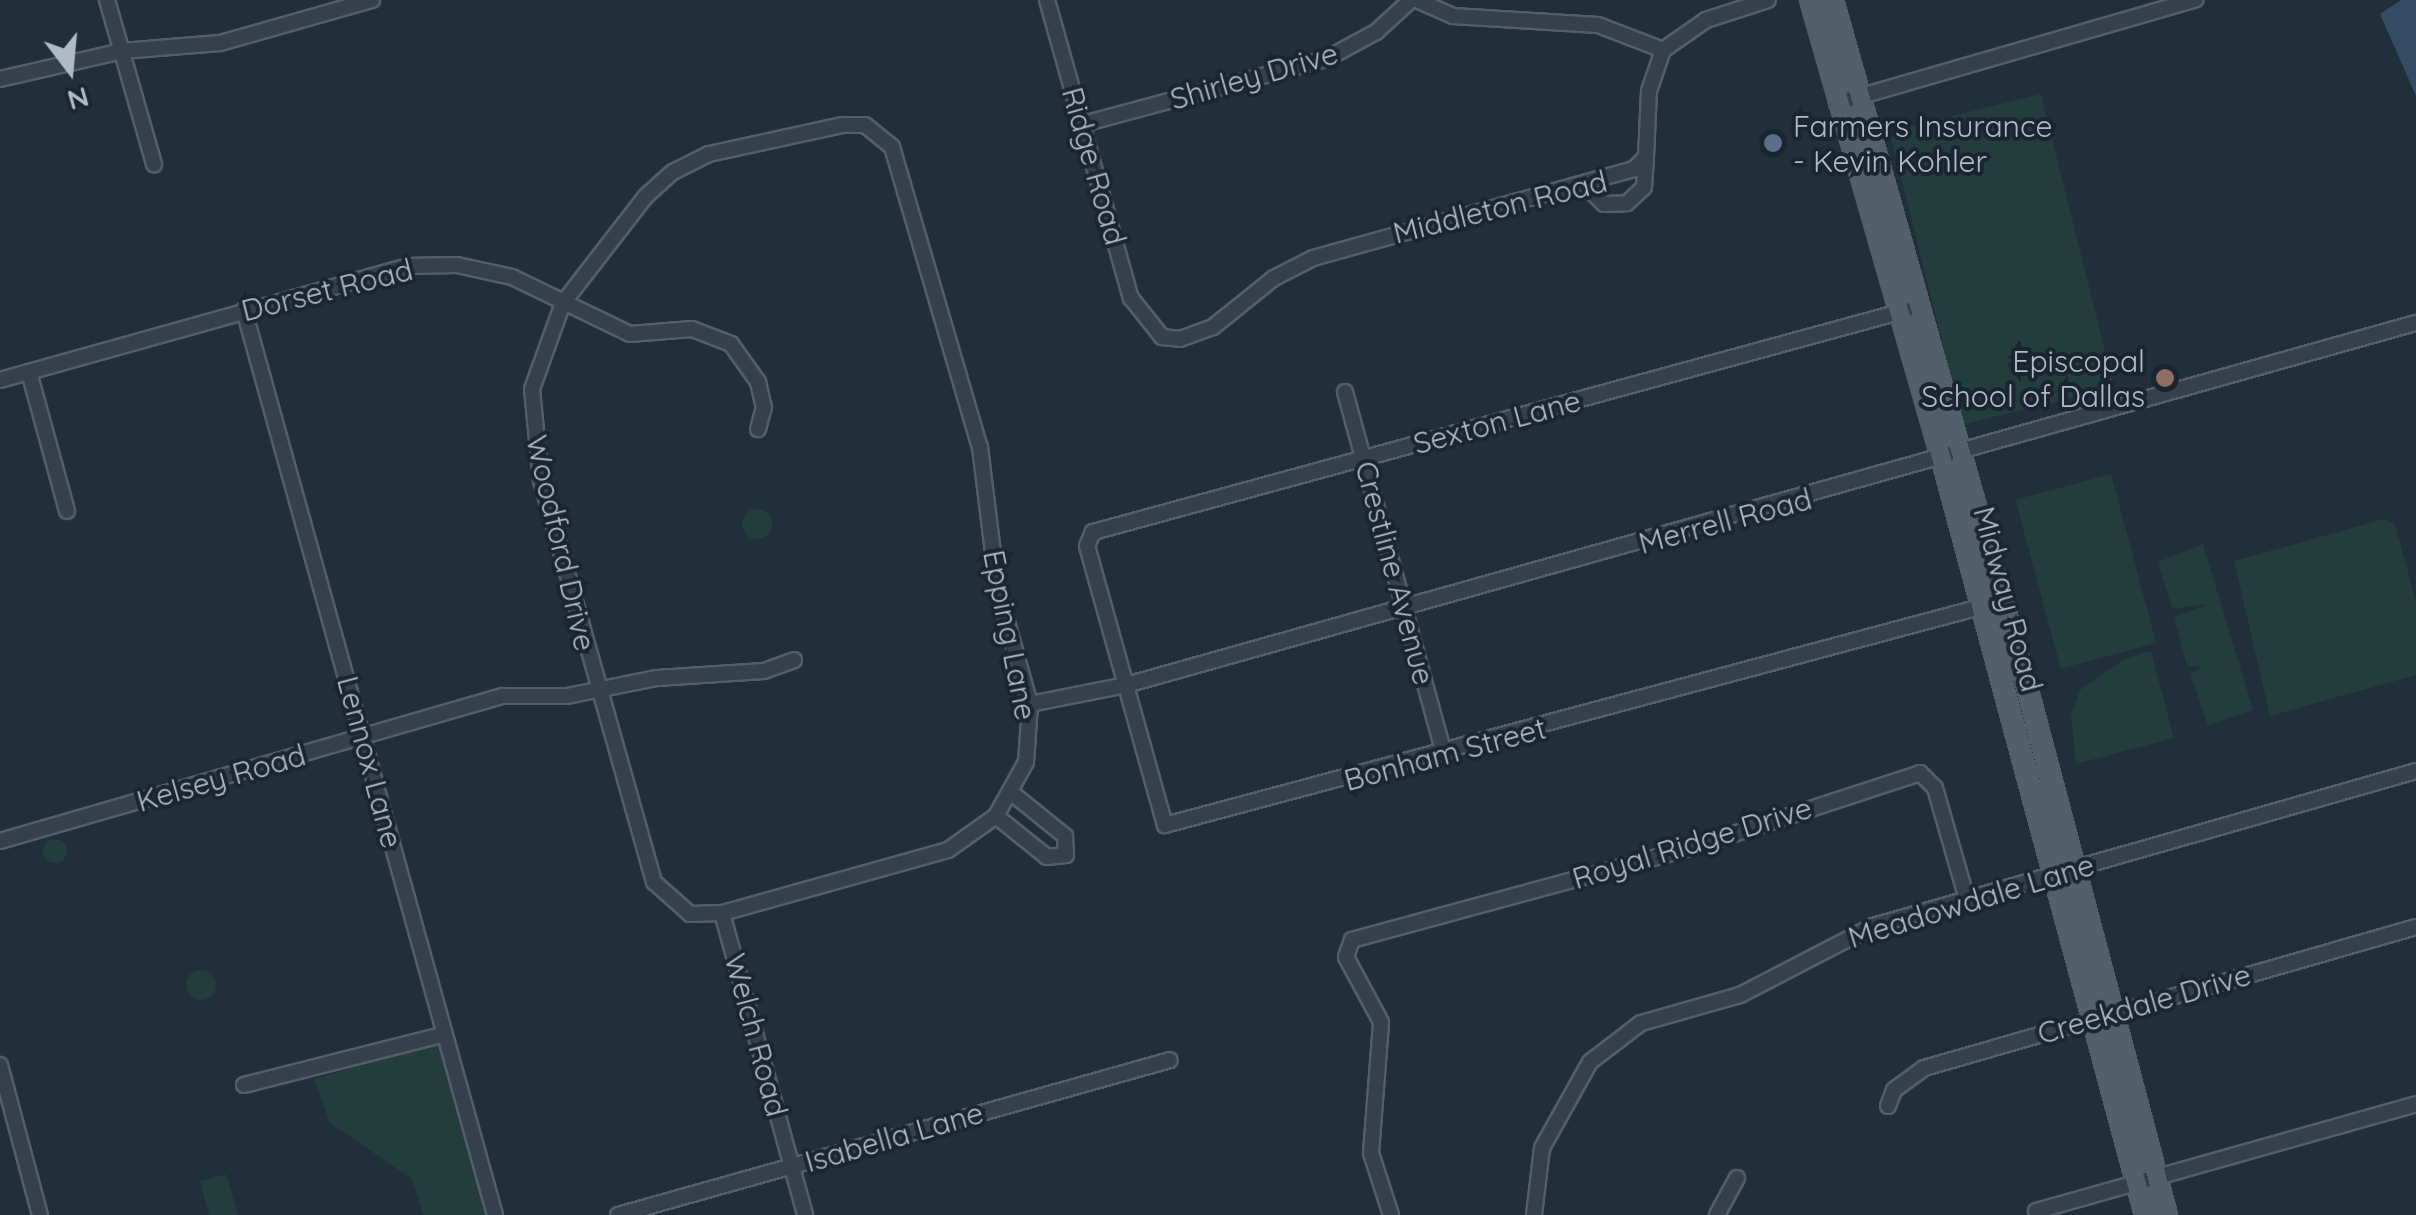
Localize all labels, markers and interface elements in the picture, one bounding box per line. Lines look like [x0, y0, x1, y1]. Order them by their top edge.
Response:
north arrow [20, 20, 120, 120]
street label: Shirley Drive [1166, 35, 1342, 117]
text: N [64, 80, 93, 119]
street label: Ridge Road [1054, 83, 1134, 249]
place label: Farmers Insurance - Kevin Kohler [1793, 108, 2052, 178]
marker: Farmers Insurance - Kevin Kohler [1762, 132, 1784, 154]
street label: Middleton Road [1389, 163, 1611, 251]
street label: Dorset Road [238, 251, 416, 329]
place label: Episcopal School of Dallas [1921, 343, 2145, 414]
marker: Episcopal School of Dallas [2154, 367, 2176, 389]
street label: Sexton Lane [1409, 382, 1585, 462]
street label: Woodford Drive [519, 432, 603, 654]
street label: Crestline Avenue [1348, 457, 1442, 689]
street label: Merrell Road [1635, 481, 1815, 561]
street label: Midway Road [1966, 503, 2050, 695]
street label: Epping Lane [976, 547, 1044, 723]
street label: Lennox Lane [330, 672, 410, 852]
street label: Bonham Street [1340, 710, 1550, 798]
street label: Kelsey Road [132, 737, 310, 819]
street label: Royal Ridge Drive [1568, 789, 1816, 897]
street label: Meadowdale Lane [1844, 846, 2098, 956]
street label: Welch Road [717, 950, 795, 1120]
street label: Creekdale Drive [2033, 956, 2255, 1052]
street label: Isabella Lane [801, 1094, 987, 1180]

